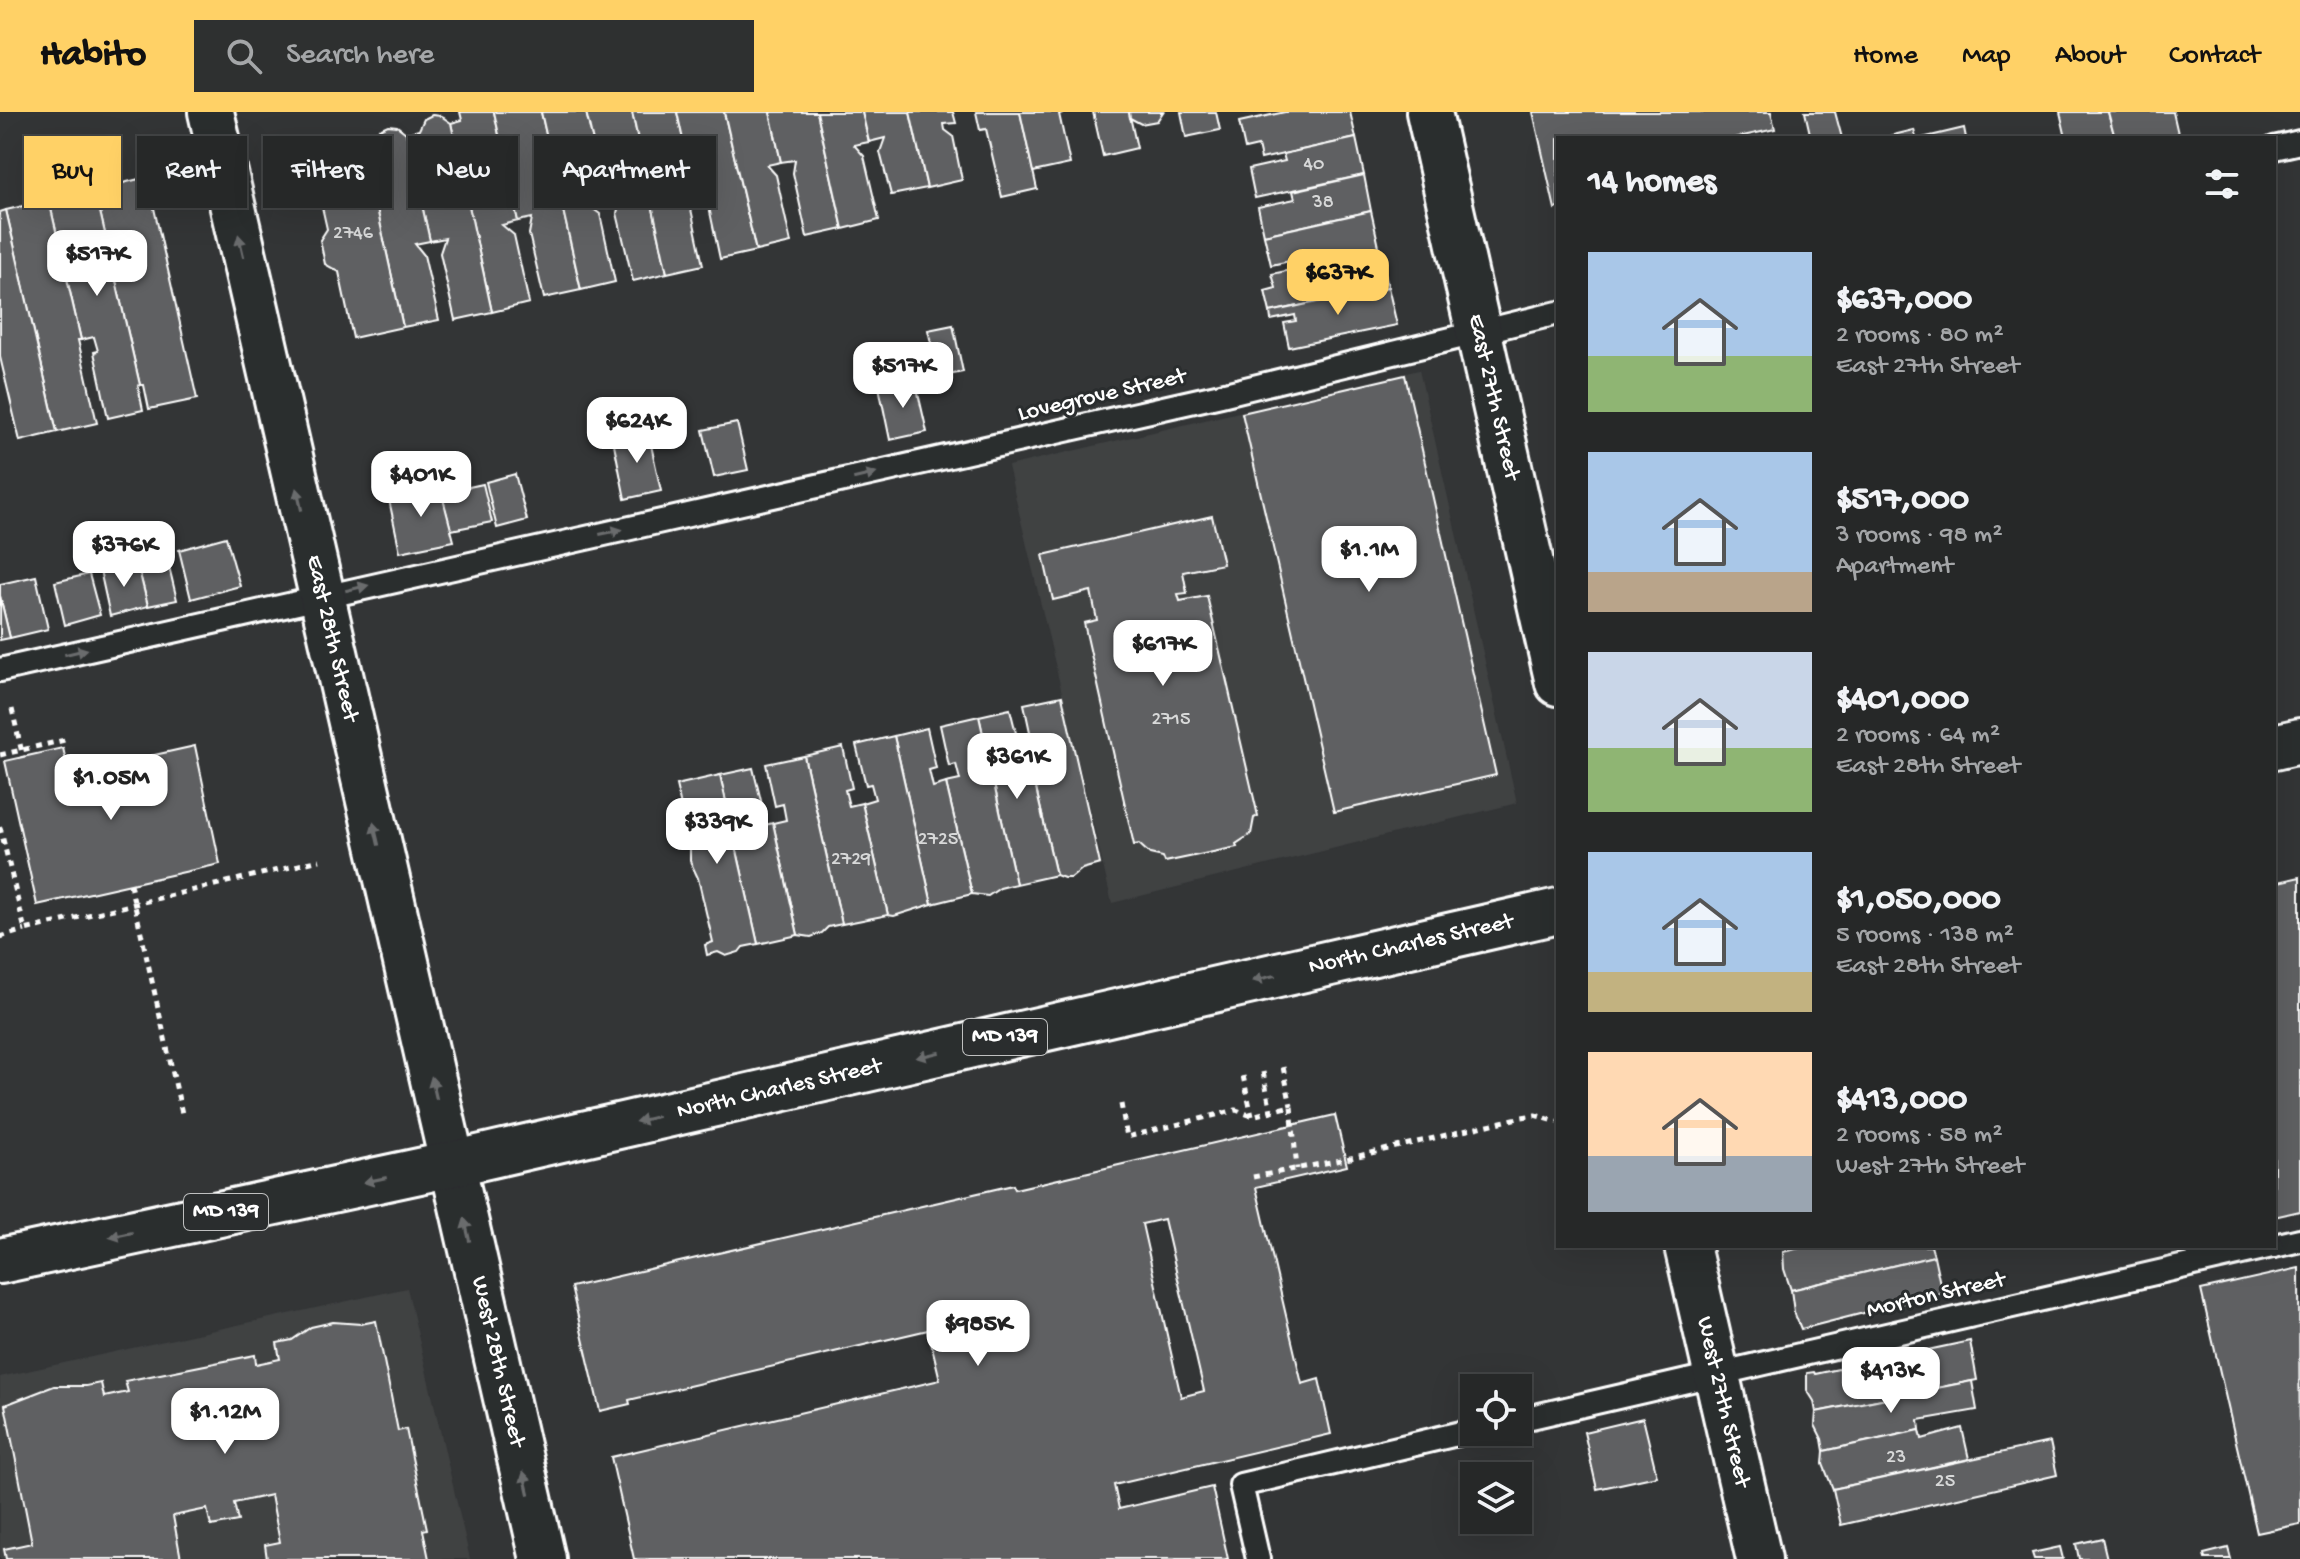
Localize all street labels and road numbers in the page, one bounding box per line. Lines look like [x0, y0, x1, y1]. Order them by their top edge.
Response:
street label: East 27th Street [1461, 311, 1527, 485]
street label: Lovegrove Street [1015, 362, 1191, 429]
street label: East 28th Street [299, 552, 365, 727]
street label: North Charles Street [1306, 907, 1518, 982]
road number: MD 139 [963, 1019, 1047, 1055]
street label: North Charles Street [674, 1051, 886, 1127]
road number: MD 139 [184, 1194, 268, 1230]
street label: Morton Street [1864, 1266, 2010, 1326]
street label: West 28th Street [464, 1273, 532, 1452]
street label: West 27th Street [1689, 1314, 1757, 1492]

